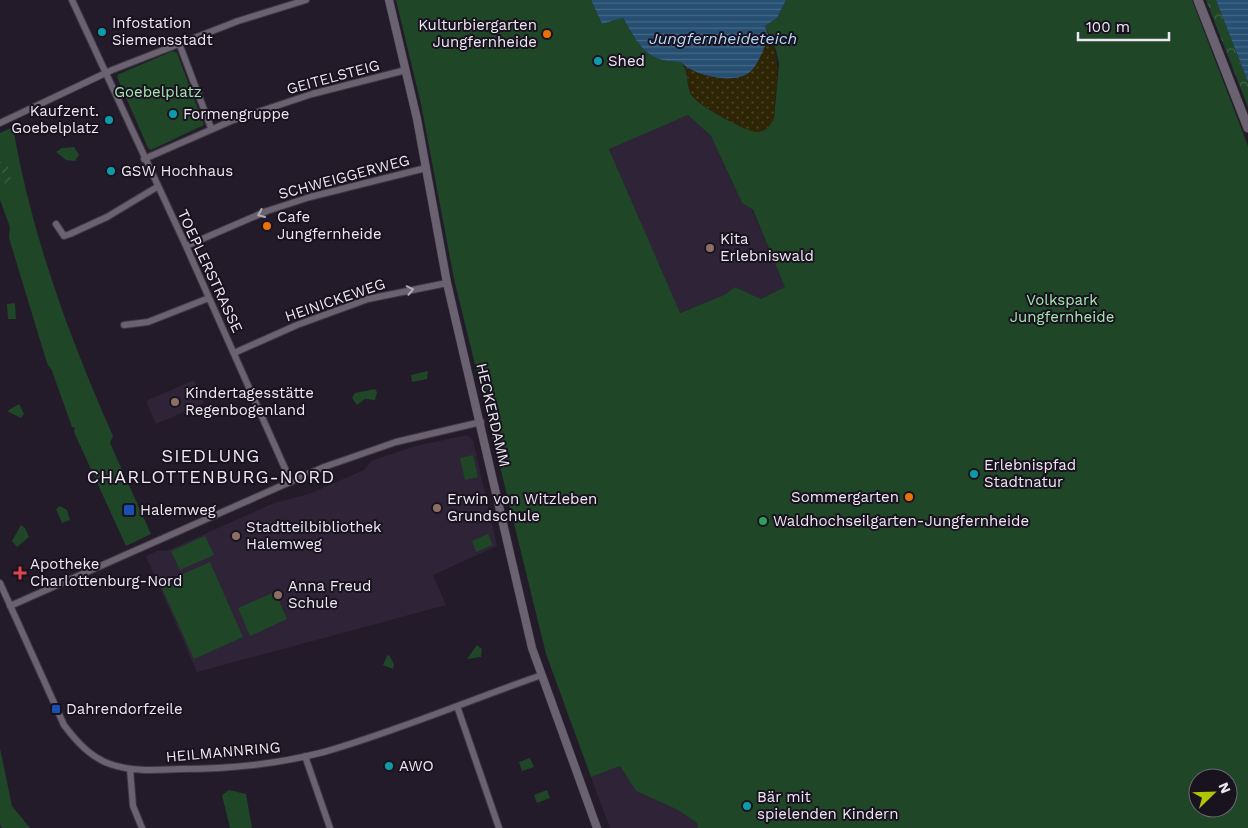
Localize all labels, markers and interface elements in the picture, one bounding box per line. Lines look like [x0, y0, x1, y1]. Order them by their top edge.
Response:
scale bar [1078, 10, 1169, 42]
place label: Infostation Siemensstadt [112, 14, 213, 49]
place label: Kulturbiergarten Jungfernheide [418, 16, 537, 51]
text: 100 m [1086, 18, 1130, 36]
marker: Infostation Siemensstadt [96, 26, 108, 38]
marker: Kulturbiergarten Jungfernheide [541, 28, 553, 40]
water label: Jungfernheideteich [649, 29, 797, 48]
place label: Shed [608, 52, 645, 70]
marker: Shed [592, 55, 604, 67]
street label: GEITELSTEIG [285, 56, 381, 98]
park label: Goebelplatz [114, 83, 202, 101]
place label: Kaufzent. Goebelplatz [11, 102, 99, 137]
place label: Formengruppe [183, 105, 290, 123]
marker: Formengruppe [167, 108, 179, 120]
marker: Kaufzent. Goebelplatz [103, 114, 115, 126]
street label: SCHWEIGGERWEG [276, 151, 412, 203]
place label: GSW Hochhaus [121, 162, 233, 180]
marker: GSW Hochhaus [105, 165, 117, 177]
street label: TOEPLERSTRASSE [174, 206, 246, 336]
one-way arrow [257, 207, 266, 218]
place label: Cafe Jungfernheide [277, 208, 382, 243]
marker: Cafe Jungfernheide [261, 220, 273, 232]
place label: Kita Erlebniswald [720, 230, 814, 265]
marker: Kita Erlebniswald [704, 242, 716, 254]
street label: HEINICKEWEG [283, 274, 387, 326]
one-way arrow [406, 285, 415, 295]
park label: Volkspark Jungfernheide [1010, 291, 1114, 326]
street label: HECKERDAMM [472, 361, 514, 469]
place label: Kindertagesstätte Regenbogenland [185, 384, 314, 419]
marker: Kindertagesstätte Regenbogenland [169, 396, 181, 408]
district label: SIEDLUNG CHARLOTTENBURG-NORD [87, 445, 335, 487]
place label: Erlebnispfad Stadtnatur [984, 456, 1076, 491]
marker: Erlebnispfad Stadtnatur [968, 468, 980, 480]
place label: Sommergarten [791, 488, 899, 506]
place label: Erwin von Witzleben Grundschule [447, 490, 597, 525]
marker: Sommergarten [903, 491, 915, 503]
place label: Halemweg [140, 501, 216, 519]
marker: Erwin von Witzleben Grundschule [431, 502, 443, 514]
marker: Halemweg [122, 503, 136, 517]
place label: Waldhochseilgarten-Jungfernheide [773, 512, 1029, 530]
marker: Waldhochseilgarten-Jungfernheide [757, 515, 769, 527]
place label: Stadtteilbibliothek Halemweg [246, 518, 382, 553]
marker: Stadtteilbibliothek Halemweg [230, 530, 242, 542]
place label: Apotheke Charlottenburg-Nord [30, 555, 182, 590]
marker: Apotheke Charlottenburg-Nord [14, 567, 26, 579]
place label: Anna Freud Schule [288, 577, 371, 612]
marker: Anna Freud Schule [272, 589, 284, 601]
place label: Dahrendorfzeile [66, 700, 183, 718]
marker: Dahrendorfzeile [50, 703, 62, 715]
street label: HEILMANNRING [165, 738, 281, 766]
place label: AWO [399, 757, 434, 775]
marker: AWO [383, 760, 395, 772]
north arrow [1188, 768, 1238, 818]
text: N [1216, 780, 1234, 796]
place label: Bär mit spielenden Kindern [757, 788, 899, 823]
marker: Bär mit spielenden Kindern [741, 800, 753, 812]

